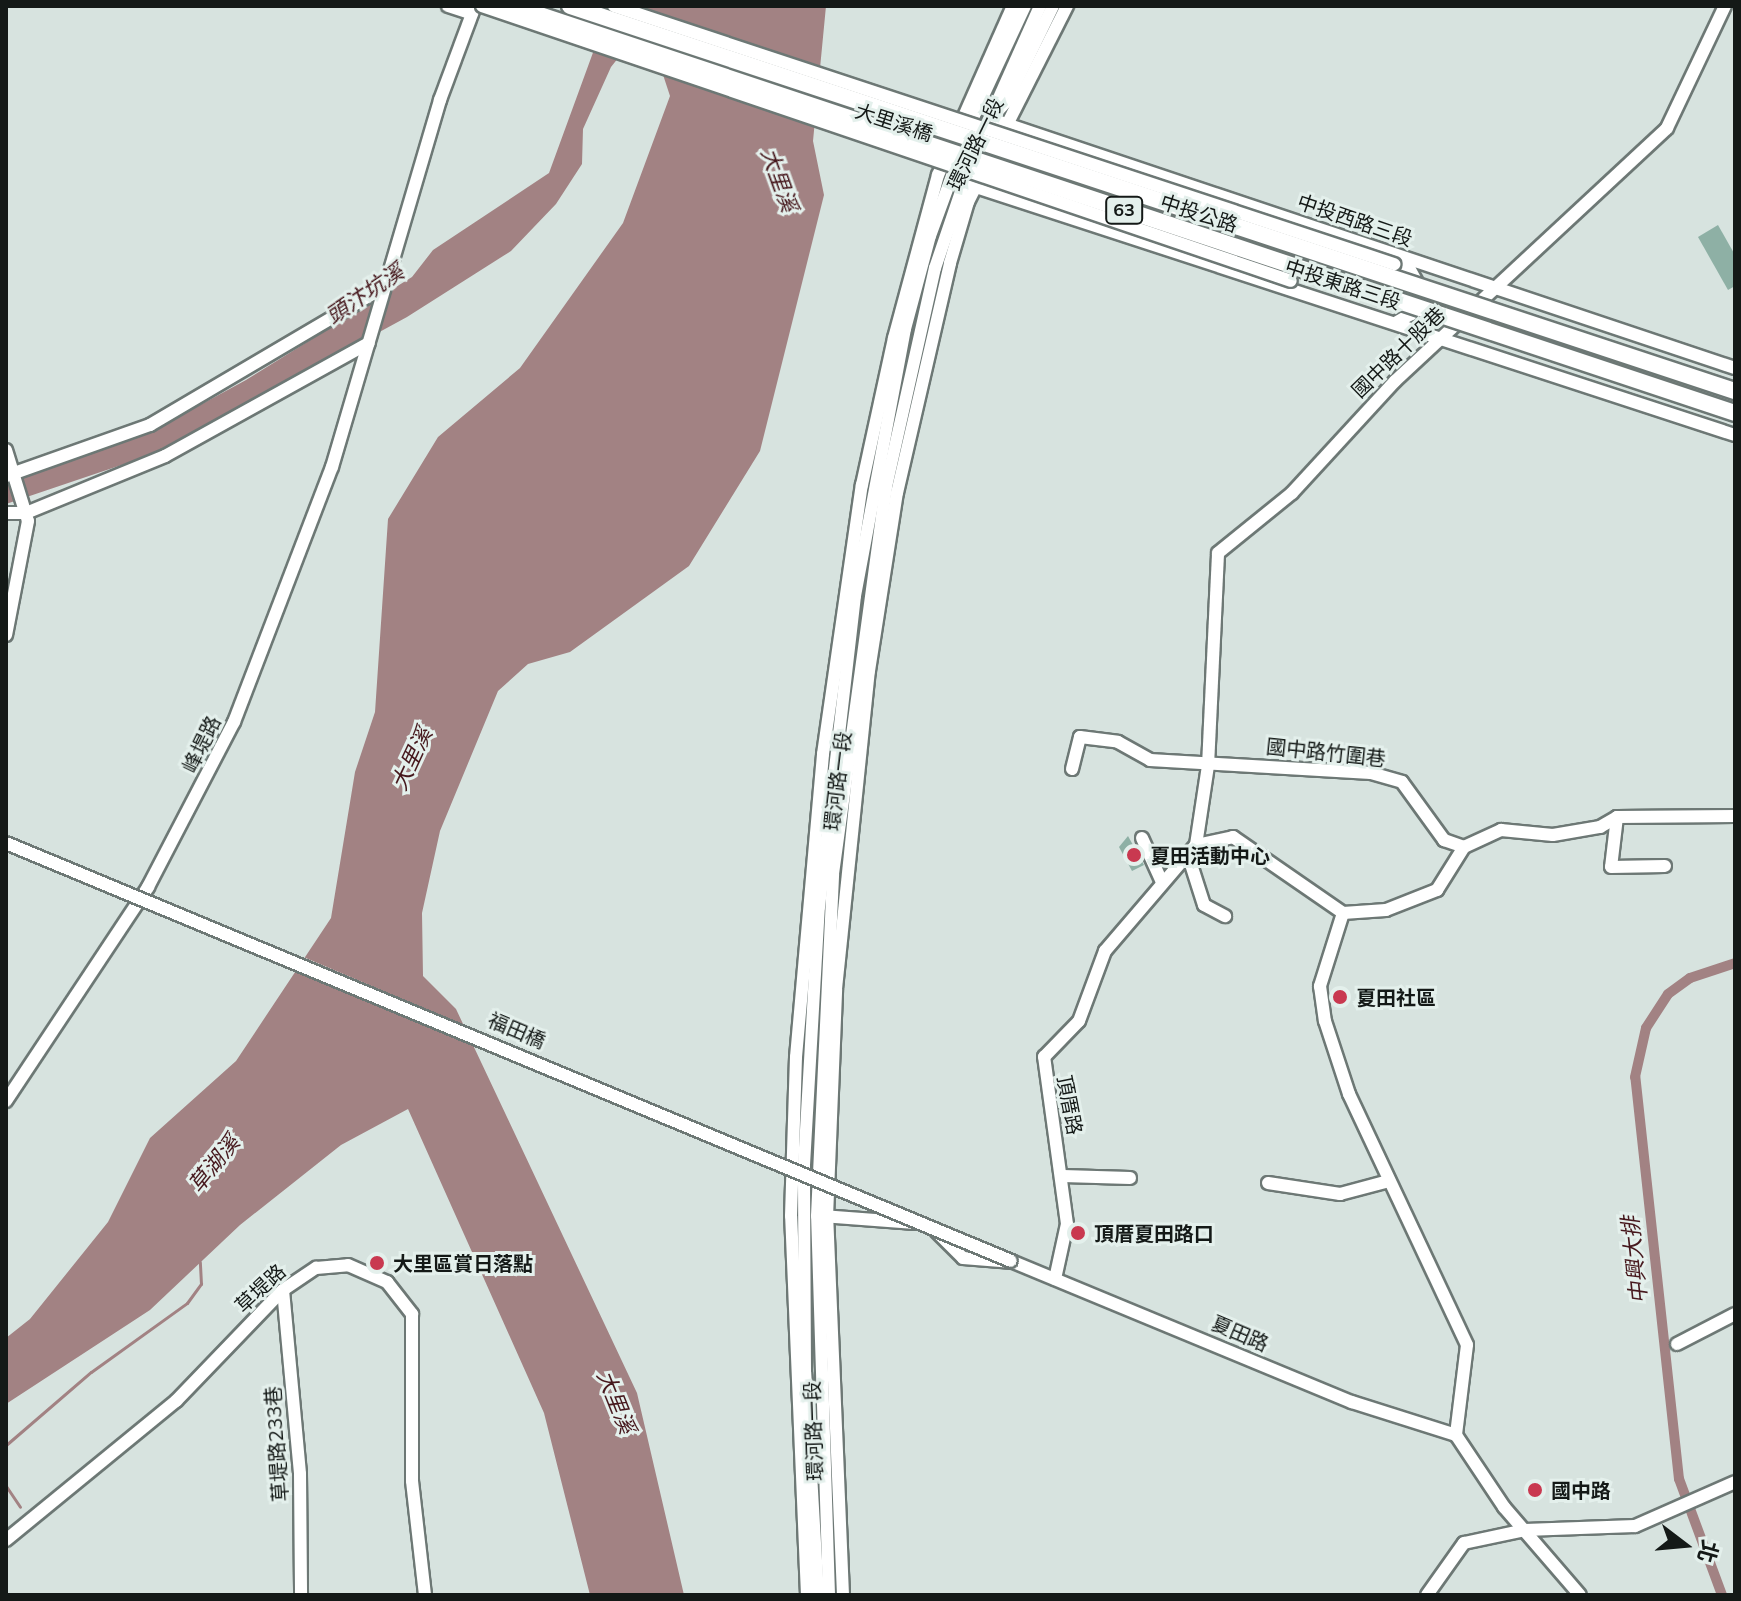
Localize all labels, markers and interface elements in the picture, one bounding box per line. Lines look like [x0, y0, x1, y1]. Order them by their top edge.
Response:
street label: 環河路一段 [942, 94, 1008, 194]
street label: 大里溪橋 [852, 98, 936, 146]
water label: 大里溪 [755, 144, 803, 216]
street label: 中投公路 [1157, 189, 1241, 237]
street label: 中投西路三段 [1294, 189, 1416, 251]
road number: 63 [1104, 196, 1144, 224]
street label: 中投東路三段 [1282, 254, 1404, 314]
water label: 頭汴坑溪 [321, 258, 409, 330]
street label: 國中路十股巷 [1347, 302, 1449, 402]
street label: 峰堤路 [177, 712, 225, 776]
water label: 大里溪 [386, 724, 438, 794]
street label: 環河路一段 [819, 730, 855, 832]
street label: 國中路竹圍巷 [1265, 734, 1387, 770]
place label: 夏田活動中心 [1150, 843, 1270, 867]
marker: 夏田活動中心 [1125, 846, 1143, 864]
place label: 夏田社區 [1356, 985, 1436, 1009]
marker: 夏田社區 [1331, 988, 1349, 1006]
street label: 福田橋 [485, 1007, 549, 1053]
street label: 頂厝路 [1052, 1073, 1088, 1137]
water label: 草湖溪 [183, 1130, 245, 1198]
water label: 中興大排 [1617, 1215, 1653, 1305]
place label: 頂厝夏田路口 [1094, 1221, 1214, 1245]
marker: 頂厝夏田路口 [1069, 1224, 1087, 1242]
place label: 大里區賞日落點 [393, 1251, 533, 1275]
marker: 大里區賞日落點 [368, 1254, 386, 1272]
street label: 草堤路 [230, 1259, 290, 1317]
street label: 夏田路 [1208, 1310, 1272, 1356]
water label: 大里溪 [591, 1366, 641, 1438]
street label: 環河路一段 [799, 1381, 827, 1481]
street label: 草堤路233巷 [260, 1385, 292, 1503]
place label: 國中路 [1551, 1478, 1611, 1502]
marker: 國中路 [1526, 1481, 1544, 1499]
north arrow [1645, 1505, 1725, 1585]
text: 北 [1692, 1537, 1725, 1566]

